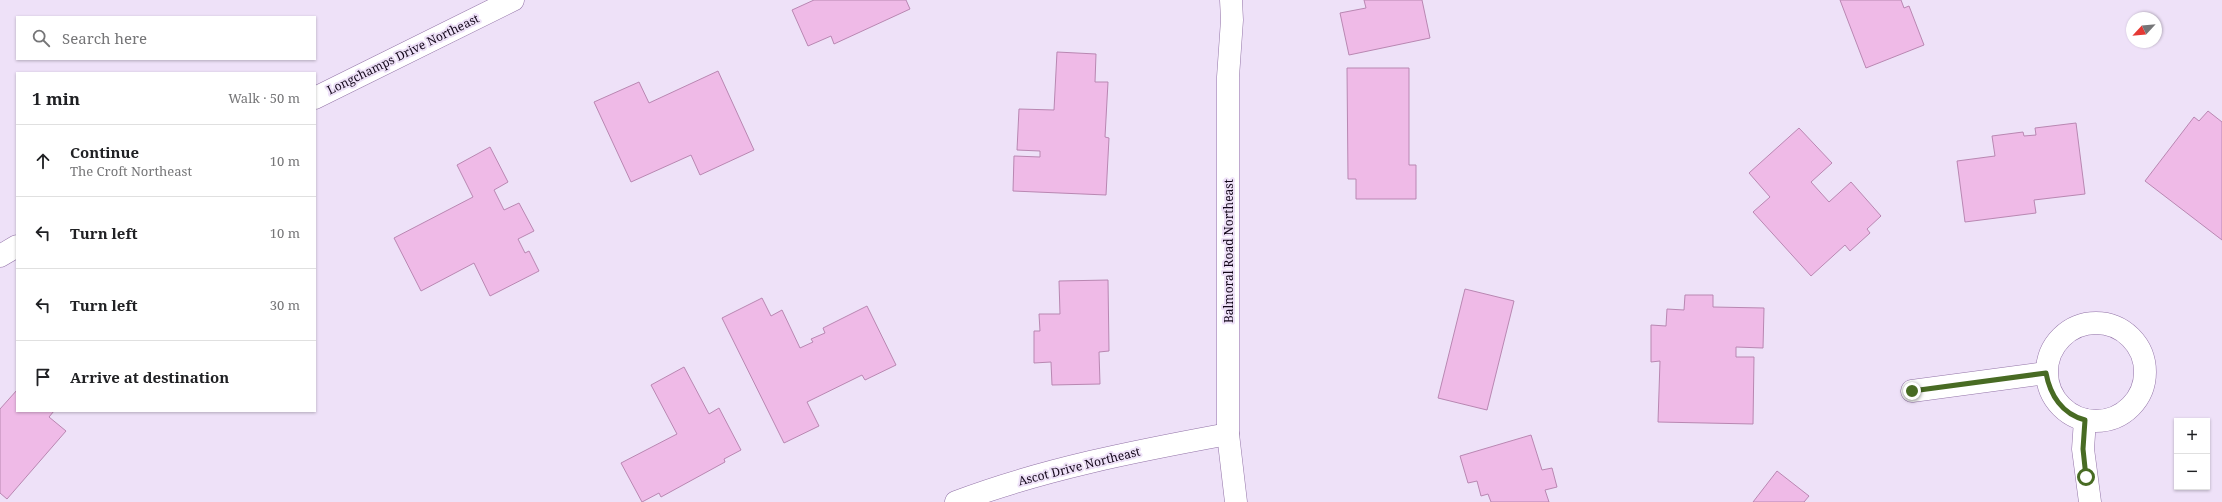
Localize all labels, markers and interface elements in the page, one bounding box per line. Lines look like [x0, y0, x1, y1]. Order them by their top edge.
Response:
street label: Longchamps Drive Northeast [324, 10, 482, 98]
north arrow [2126, 12, 2162, 48]
search box [16, 16, 316, 60]
icon: search [30, 27, 52, 49]
text: Search here [62, 28, 147, 48]
text: 1 min [32, 87, 80, 110]
text: Walk · 50 m [228, 89, 300, 107]
text: Continue [70, 142, 139, 162]
icon: ahead [32, 150, 54, 172]
text: 10 m [270, 152, 300, 170]
text: The Croft Northeast [70, 162, 192, 180]
street label: Balmoral Road Northeast [1220, 179, 1237, 323]
icon: left [32, 222, 54, 244]
text: Turn left [70, 223, 138, 243]
text: 10 m [270, 224, 300, 242]
icon: left [32, 294, 54, 316]
text: Turn left [70, 295, 138, 315]
text: 30 m [270, 296, 300, 314]
icon: arrive [32, 366, 54, 388]
text: Arrive at destination [70, 367, 229, 387]
route end [1903, 382, 1921, 400]
map controls [2174, 418, 2210, 490]
button: + [2174, 418, 2210, 454]
street label: Ascot Drive Northeast [1016, 443, 1142, 489]
button: − [2174, 454, 2210, 490]
route start [2077, 468, 2095, 486]

